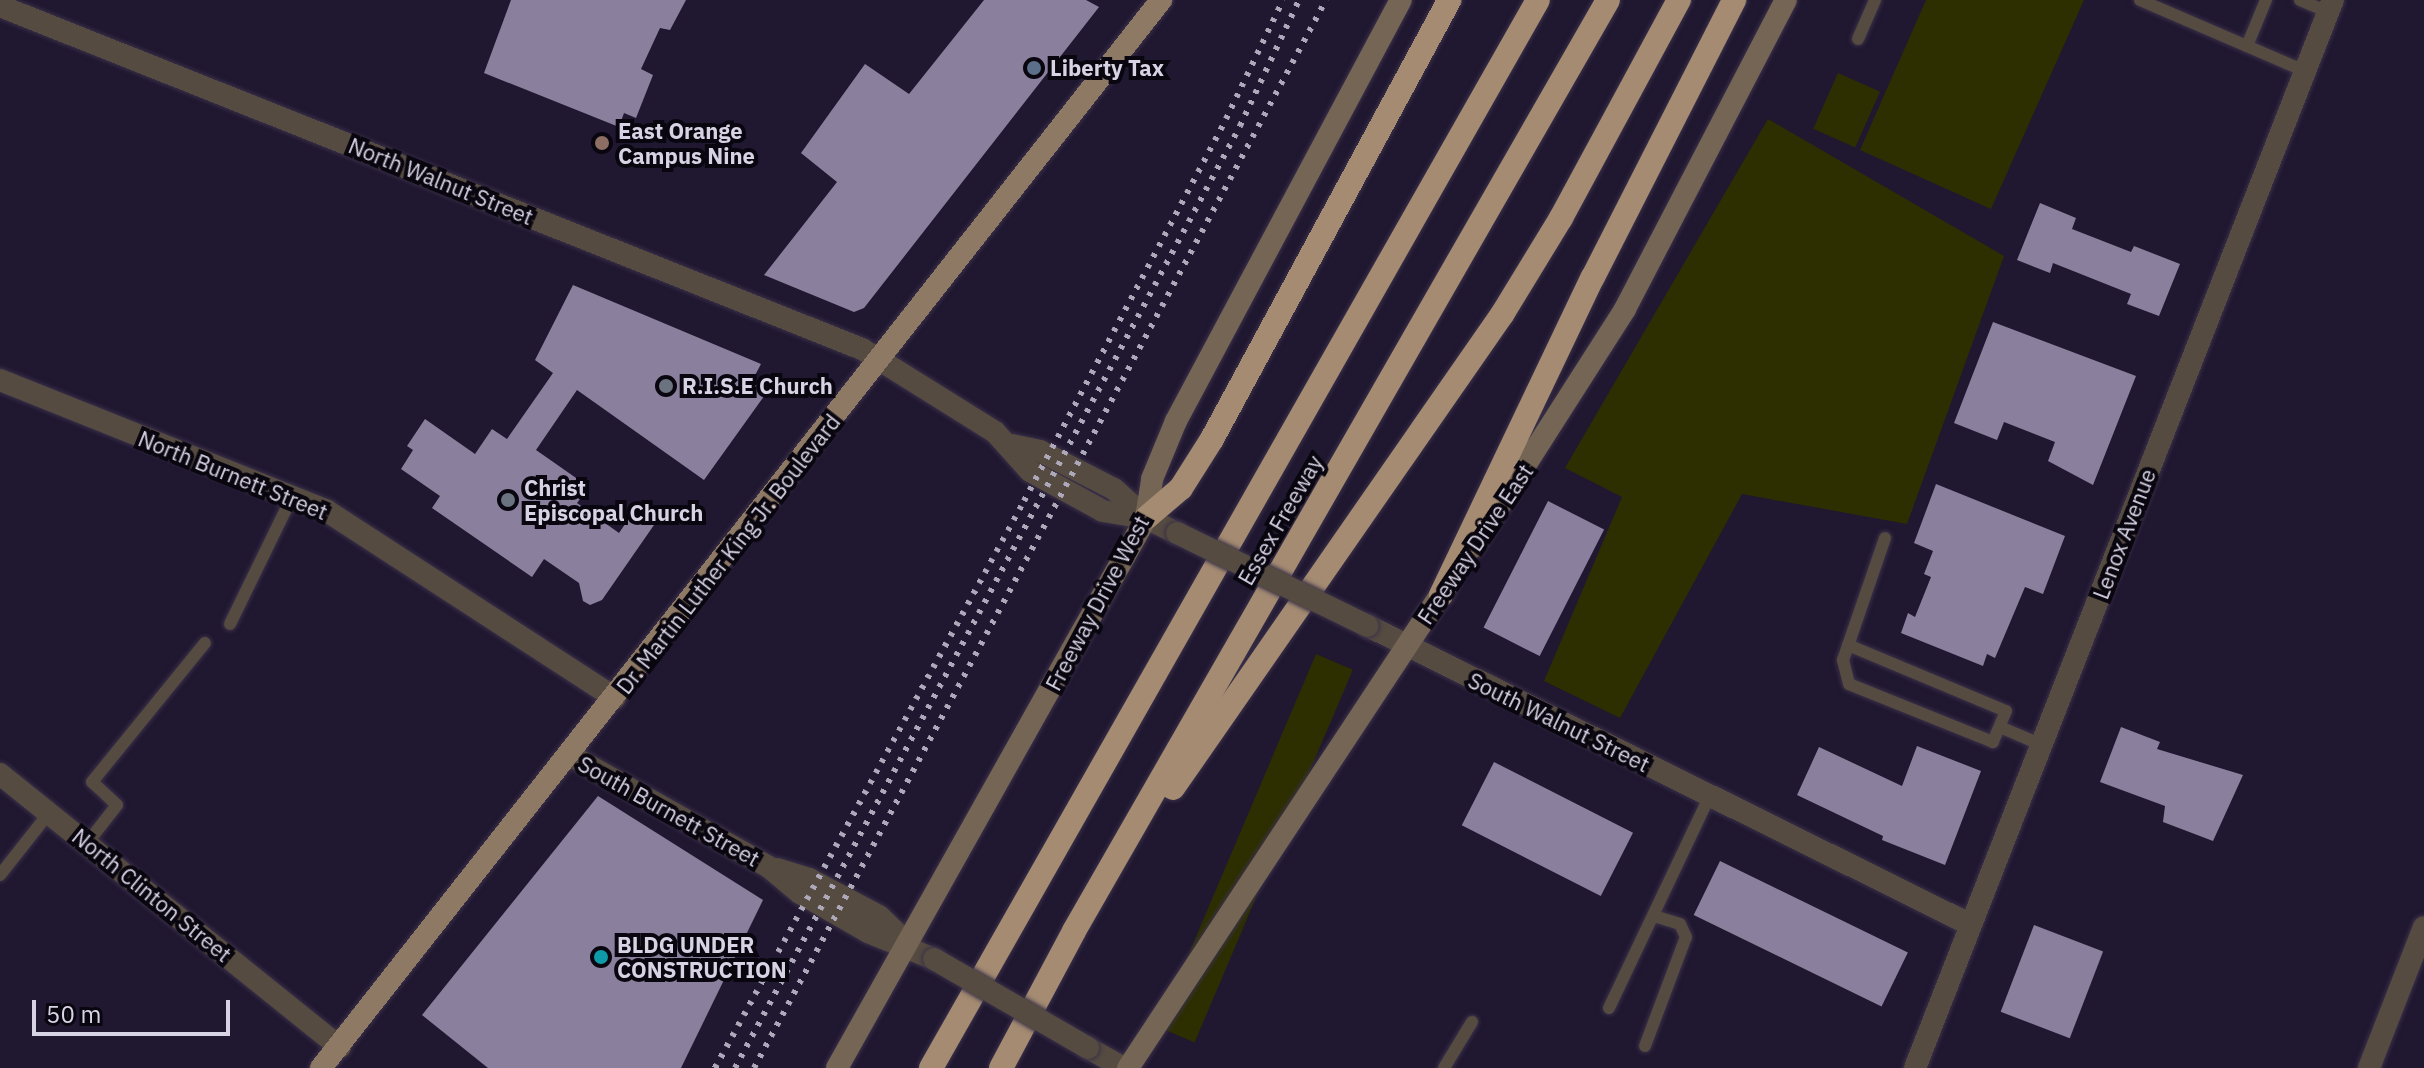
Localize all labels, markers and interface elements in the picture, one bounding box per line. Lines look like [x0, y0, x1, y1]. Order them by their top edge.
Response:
place label: Liberty Tax [1050, 55, 1164, 81]
marker: Liberty Tax [1025, 59, 1043, 77]
place label: East Orange Campus Nine [618, 117, 755, 168]
street label: North Walnut Street [345, 132, 537, 230]
marker: East Orange Campus Nine [593, 134, 611, 152]
place label: R.I.S.E Church [682, 373, 833, 399]
marker: R.I.S.E Church [657, 377, 675, 395]
street label: Dr. Martin Luther King Jr. Boulevard [611, 409, 845, 699]
street label: North Burnett Street [135, 425, 331, 525]
street label: Essex Freeway [1232, 450, 1328, 590]
street label: Freeway Drive East [1412, 459, 1538, 629]
street label: Lenox Avenue [2087, 465, 2161, 603]
place label: Christ Episcopal Church [524, 474, 703, 526]
marker: Christ Episcopal Church [499, 491, 517, 509]
street label: Freeway Drive West [1040, 511, 1154, 695]
street label: South Walnut Street [1464, 667, 1654, 777]
street label: South Burnett Street [574, 750, 764, 872]
street label: North Clinton Street [67, 823, 237, 967]
place label: BLDG UNDER CONSTRUCTION [617, 931, 787, 982]
marker: BLDG UNDER CONSTRUCTION [592, 948, 610, 966]
scale bar [36, 984, 234, 1034]
text: 50 m [46, 998, 101, 1030]

